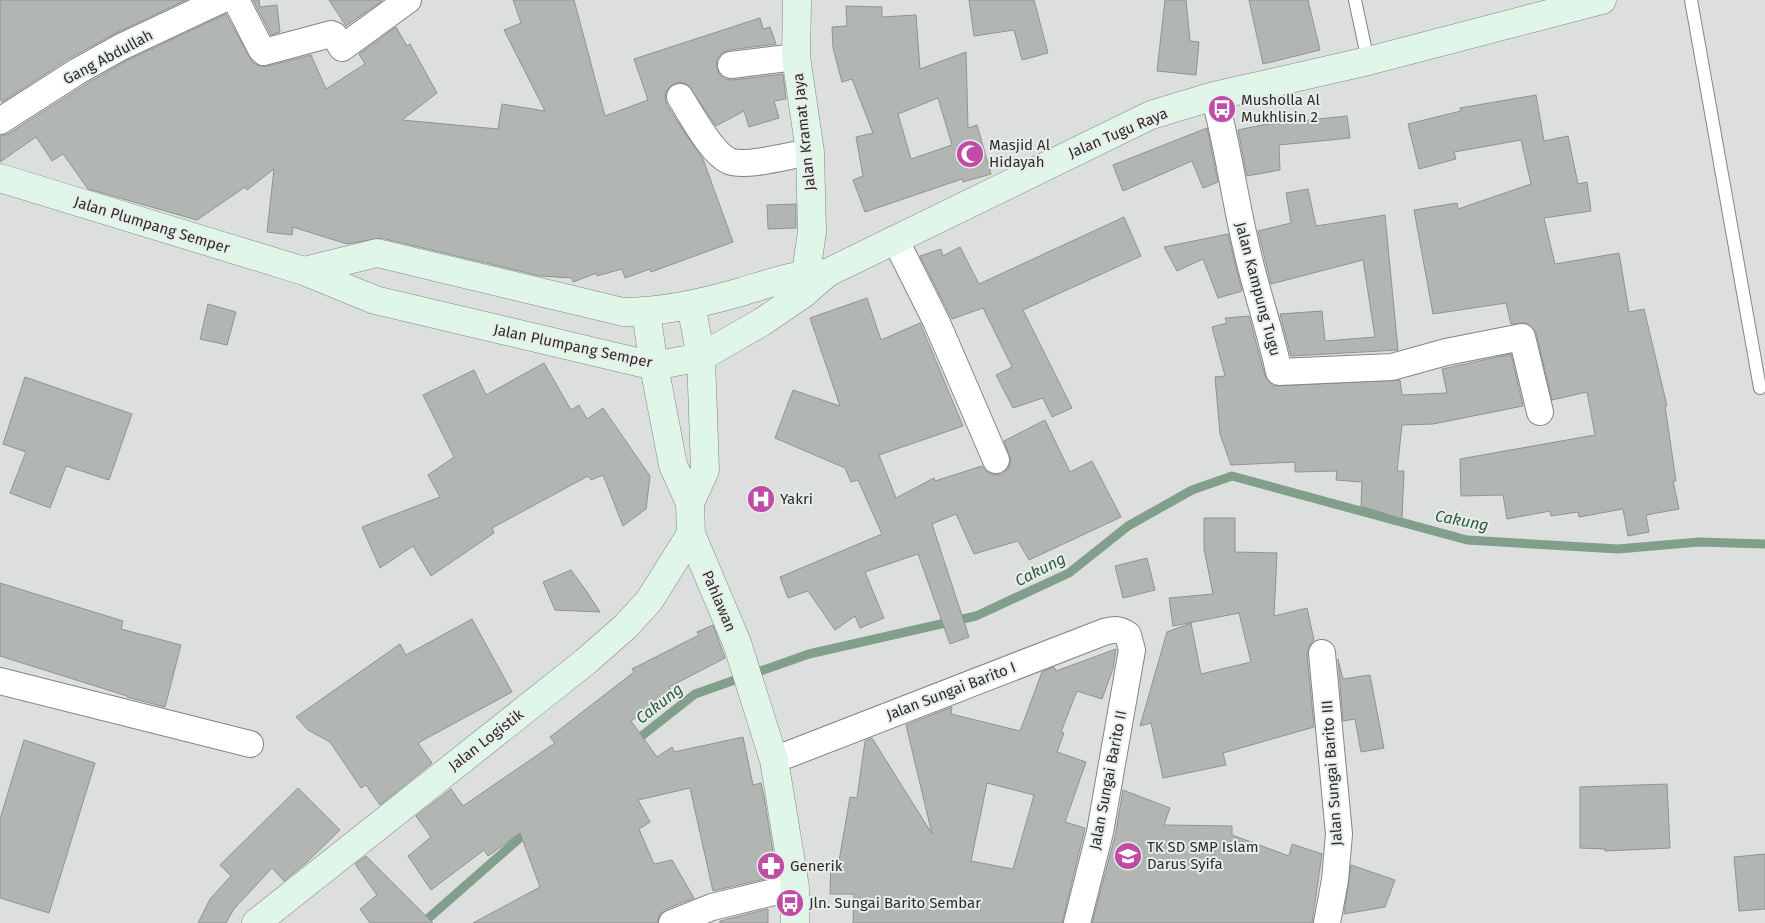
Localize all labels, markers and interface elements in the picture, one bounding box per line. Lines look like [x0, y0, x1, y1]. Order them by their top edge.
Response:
street label: Gang Abdullah [60, 26, 156, 88]
street label: Jalan Kramat Jaya [789, 72, 819, 192]
place label: Musholla Al Mukhlisin 2 [1241, 91, 1320, 126]
bus stop icon: Musholla Al Mukhlisin 2 [1207, 94, 1237, 124]
street label: Jalan Tugu Raya [1066, 104, 1170, 162]
place label: Masjid Al Hidayah [989, 136, 1051, 171]
mosque icon: Masjid Al Hidayah [955, 139, 985, 169]
street label: Jalan Plumpang Semper [72, 193, 232, 257]
street label: Jalan Kampung Tugu [1231, 220, 1285, 358]
street label: Jalan Plumpang Semper [492, 320, 654, 372]
hospital icon: Yakri [746, 484, 776, 514]
place label: Yakri [780, 490, 813, 508]
water label: Cakung [1434, 506, 1490, 535]
water label: Cakung [1012, 549, 1069, 590]
street label: Pahlawan [698, 568, 740, 634]
street label: Jalan Sungai Barito I [884, 658, 1018, 724]
water label: Cakung [632, 679, 687, 728]
street label: Jalan Sungai Barito III [1318, 700, 1346, 846]
street label: Jalan Logistik [445, 705, 527, 775]
street label: Jalan Sungai Barito II [1086, 709, 1130, 851]
place label: TK SD SMP Islam Darus Syifa [1147, 838, 1259, 873]
school or university icon: TK SD SMP Islam Darus Syifa [1113, 841, 1143, 871]
pharmacy icon: Generik [756, 851, 786, 881]
place label: Generik [790, 857, 843, 875]
bus stop icon: Jln. Sungai Barito Sembar [775, 888, 805, 918]
place label: Jln. Sungai Barito Sembar [809, 894, 981, 912]

